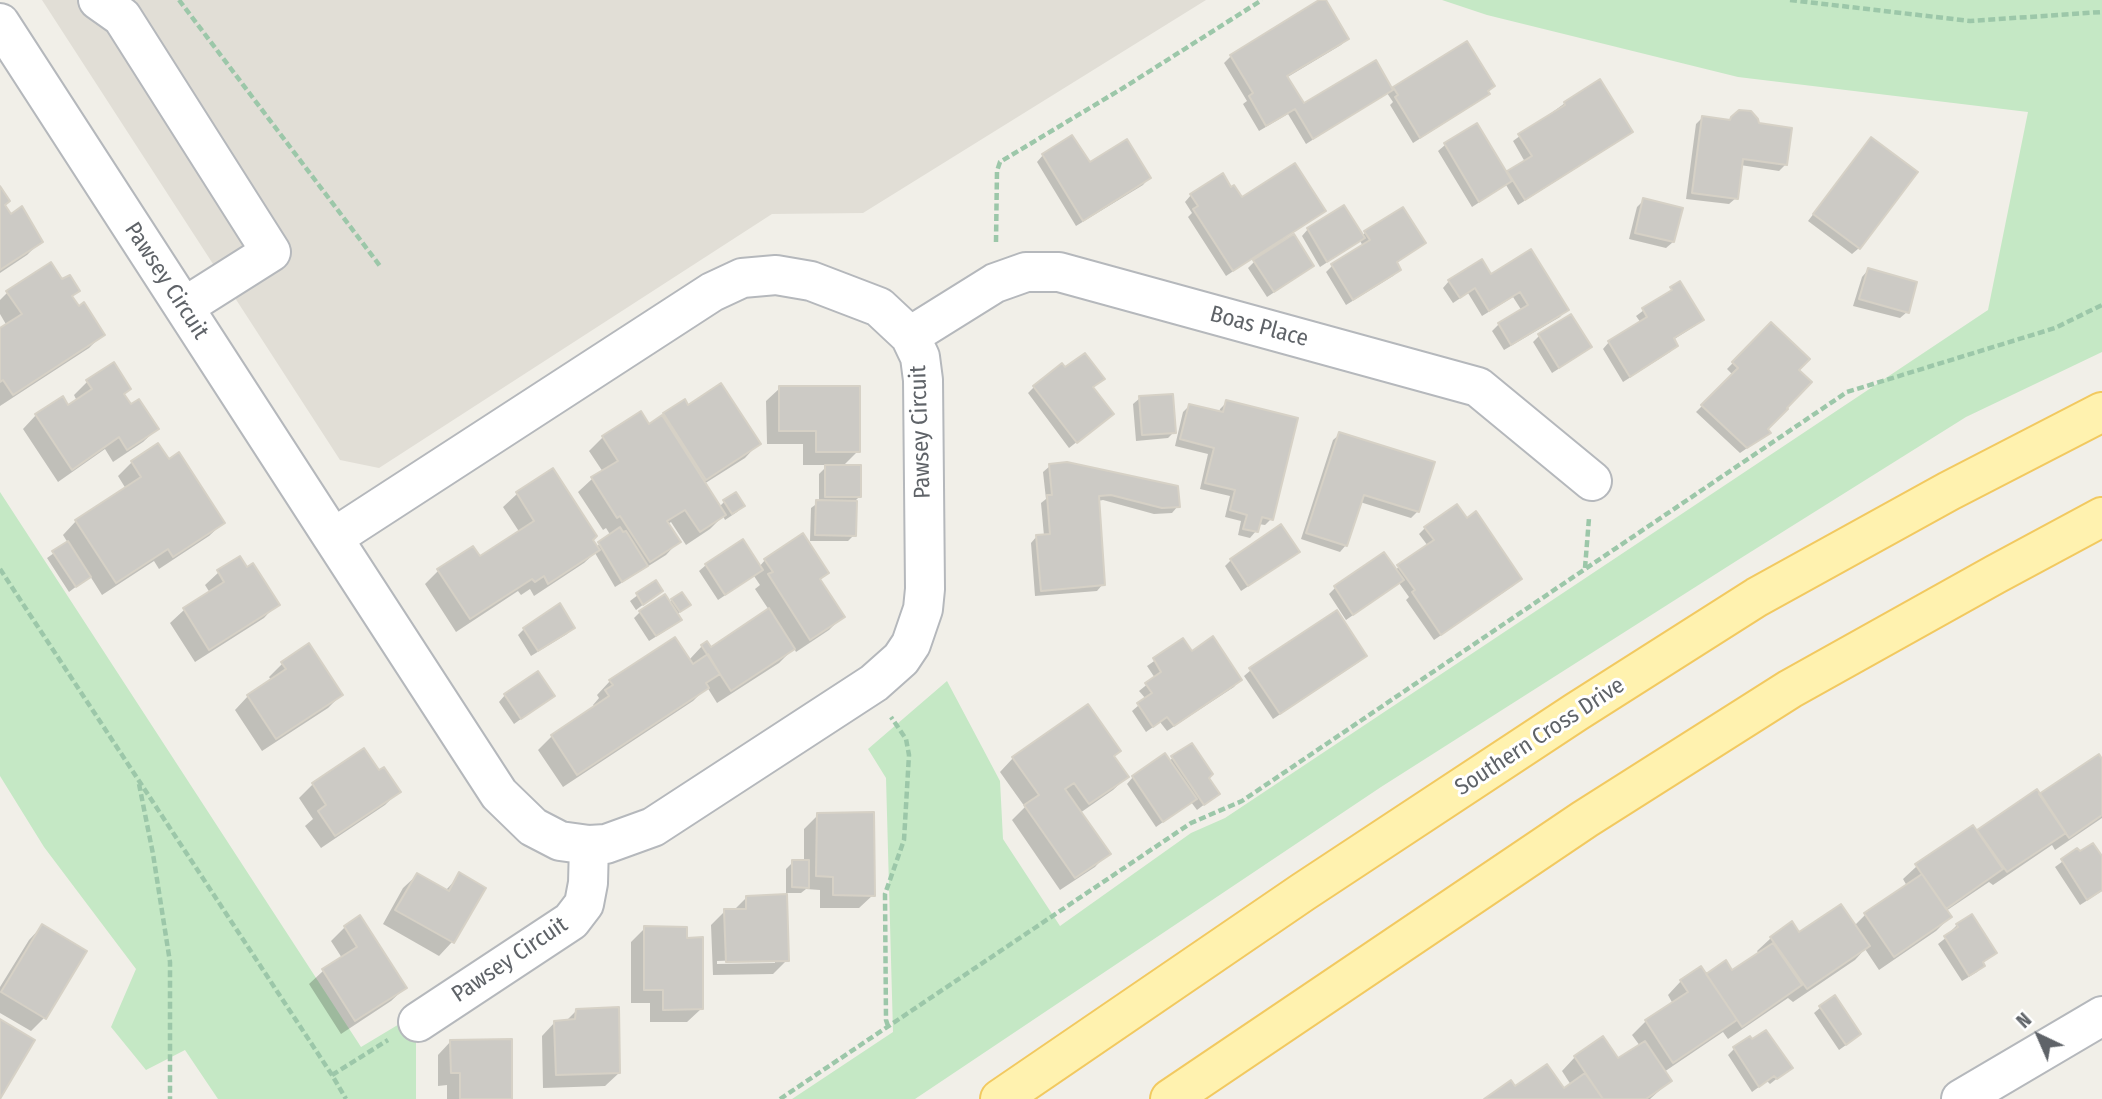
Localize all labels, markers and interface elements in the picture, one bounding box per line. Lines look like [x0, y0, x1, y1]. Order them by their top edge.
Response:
street label: Pawsey Circuit [118, 217, 214, 345]
street label: Boas Place [1207, 301, 1311, 353]
street label: Pawsey Circuit [905, 365, 937, 499]
street label: Southern Cross Drive [1450, 672, 1630, 802]
street label: Pawsey Circuit [447, 911, 573, 1009]
north arrow [2004, 1001, 2074, 1071]
text: N [2012, 1008, 2036, 1033]

